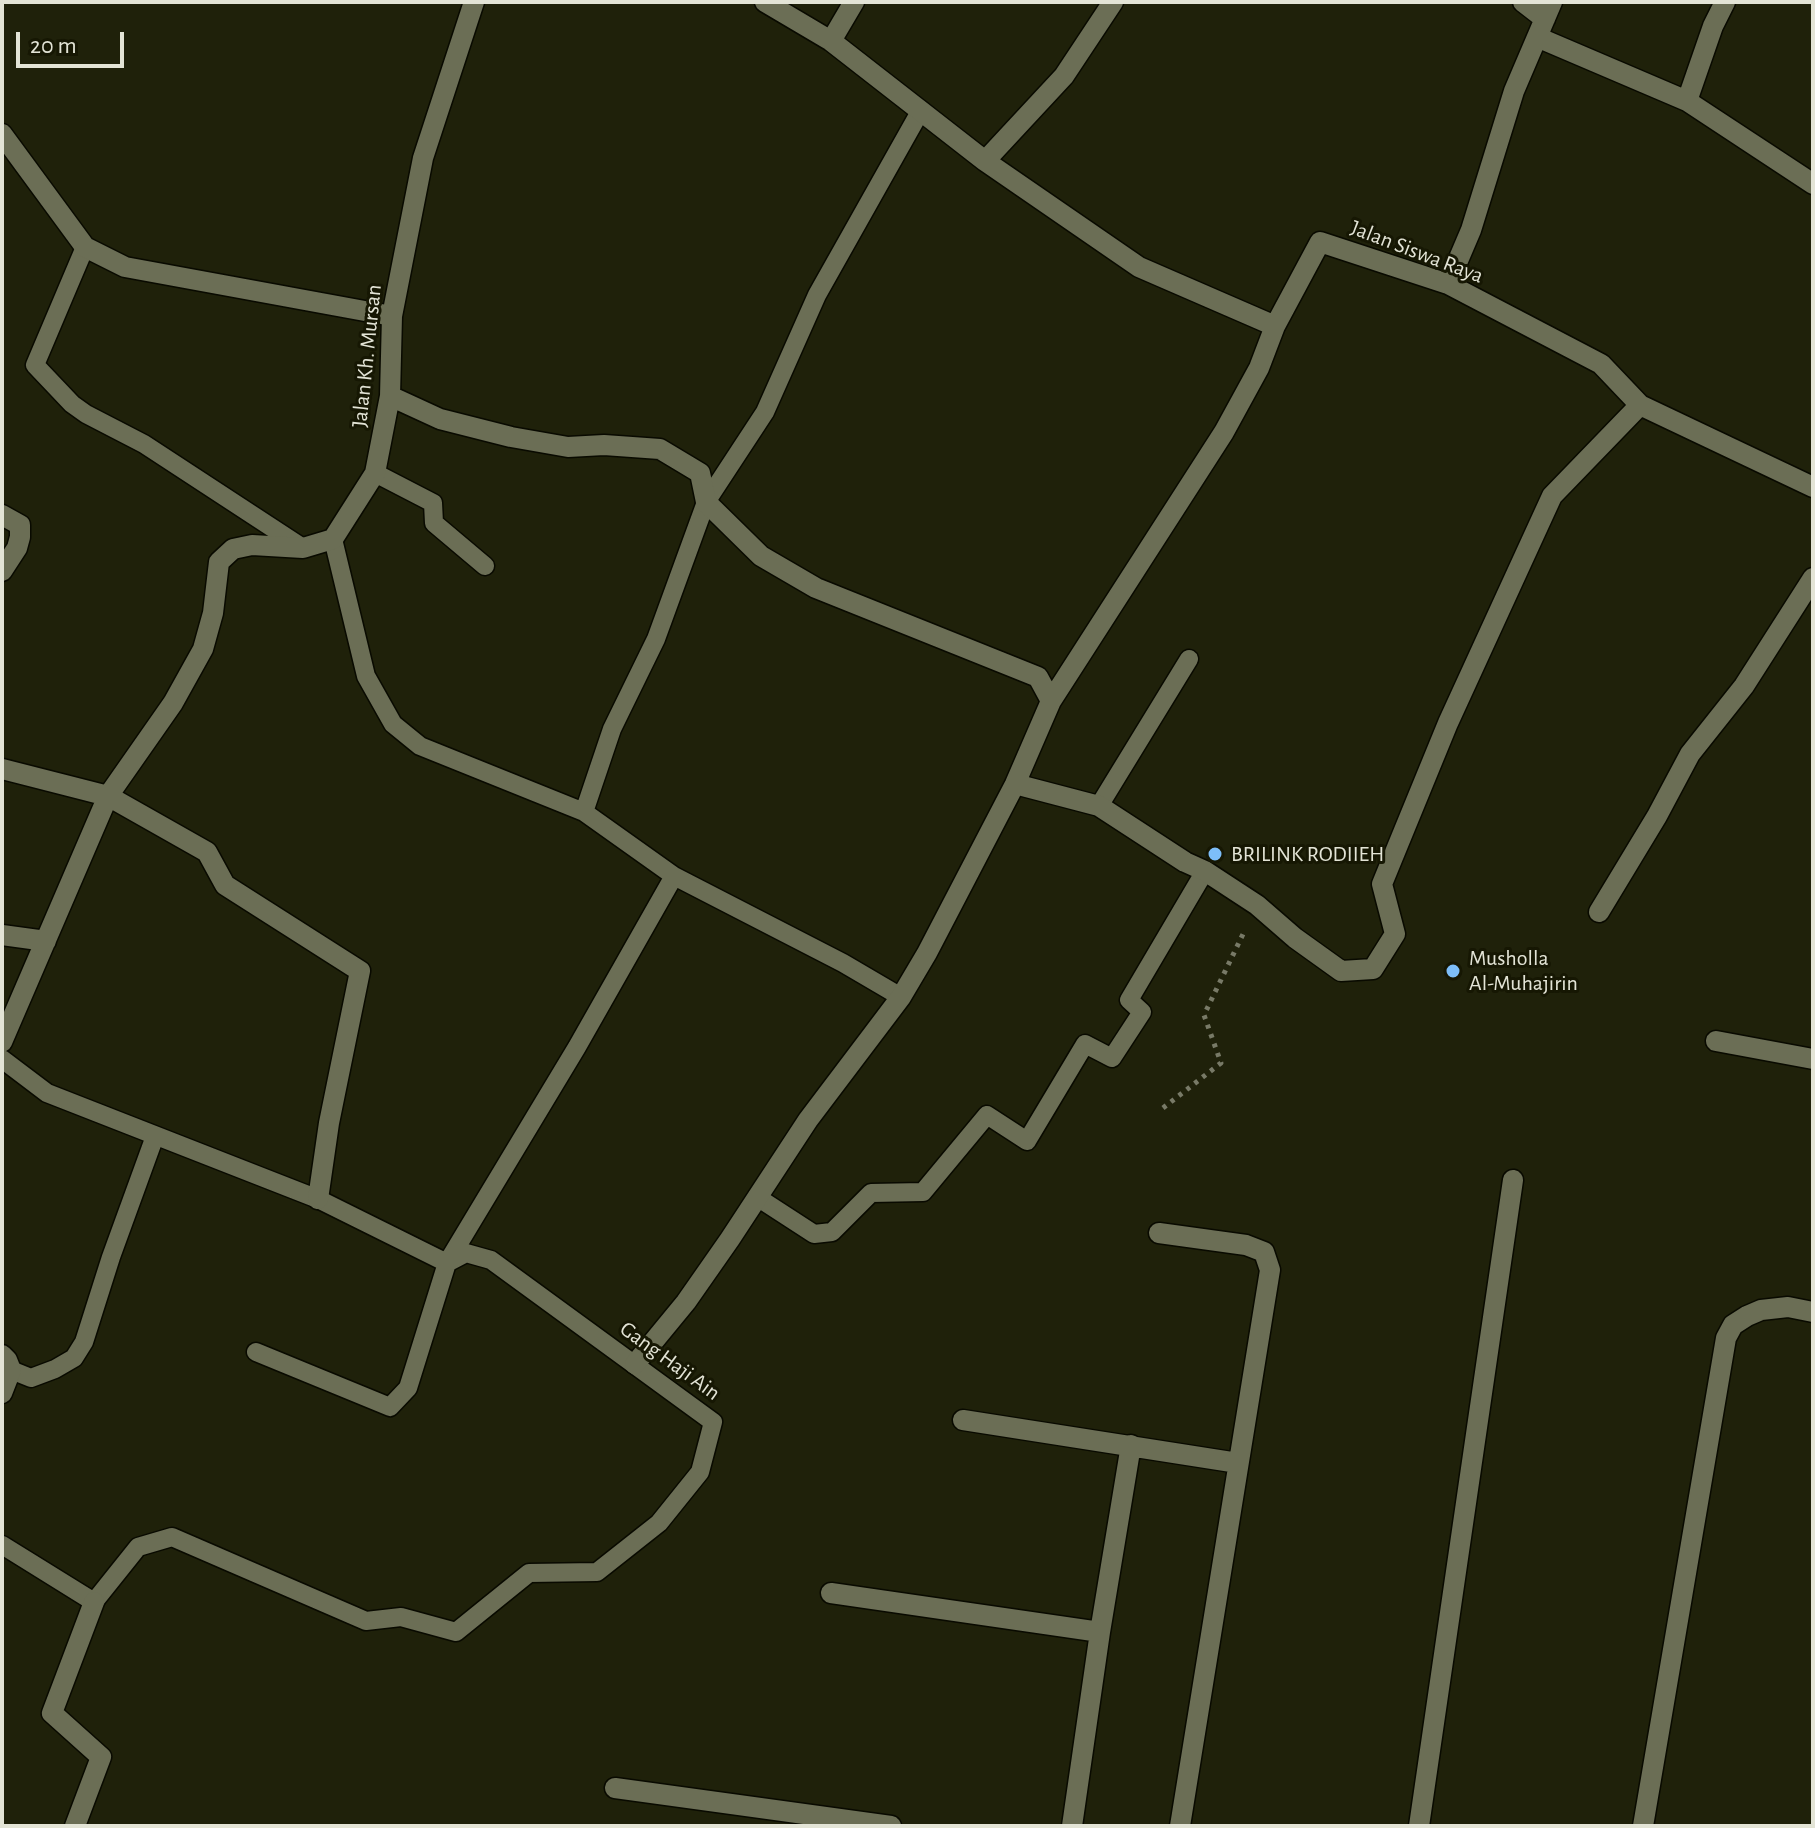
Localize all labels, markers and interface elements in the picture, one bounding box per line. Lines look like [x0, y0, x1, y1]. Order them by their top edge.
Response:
scale bar [20, 16, 128, 66]
text: 20 m [30, 34, 77, 58]
street label: Jalan Siswa Raya [1347, 215, 1487, 289]
street label: Jalan Kh. Mursan [346, 283, 388, 429]
place label: BRILINK RODIIEH [1231, 841, 1384, 867]
marker: BRILINK RODIIEH [1206, 845, 1224, 863]
place label: Musholla Al-Muhajirin [1469, 945, 1578, 996]
marker: Musholla Al-Muhajirin [1444, 962, 1462, 980]
street label: Gang Haji Ain [615, 1316, 725, 1406]

